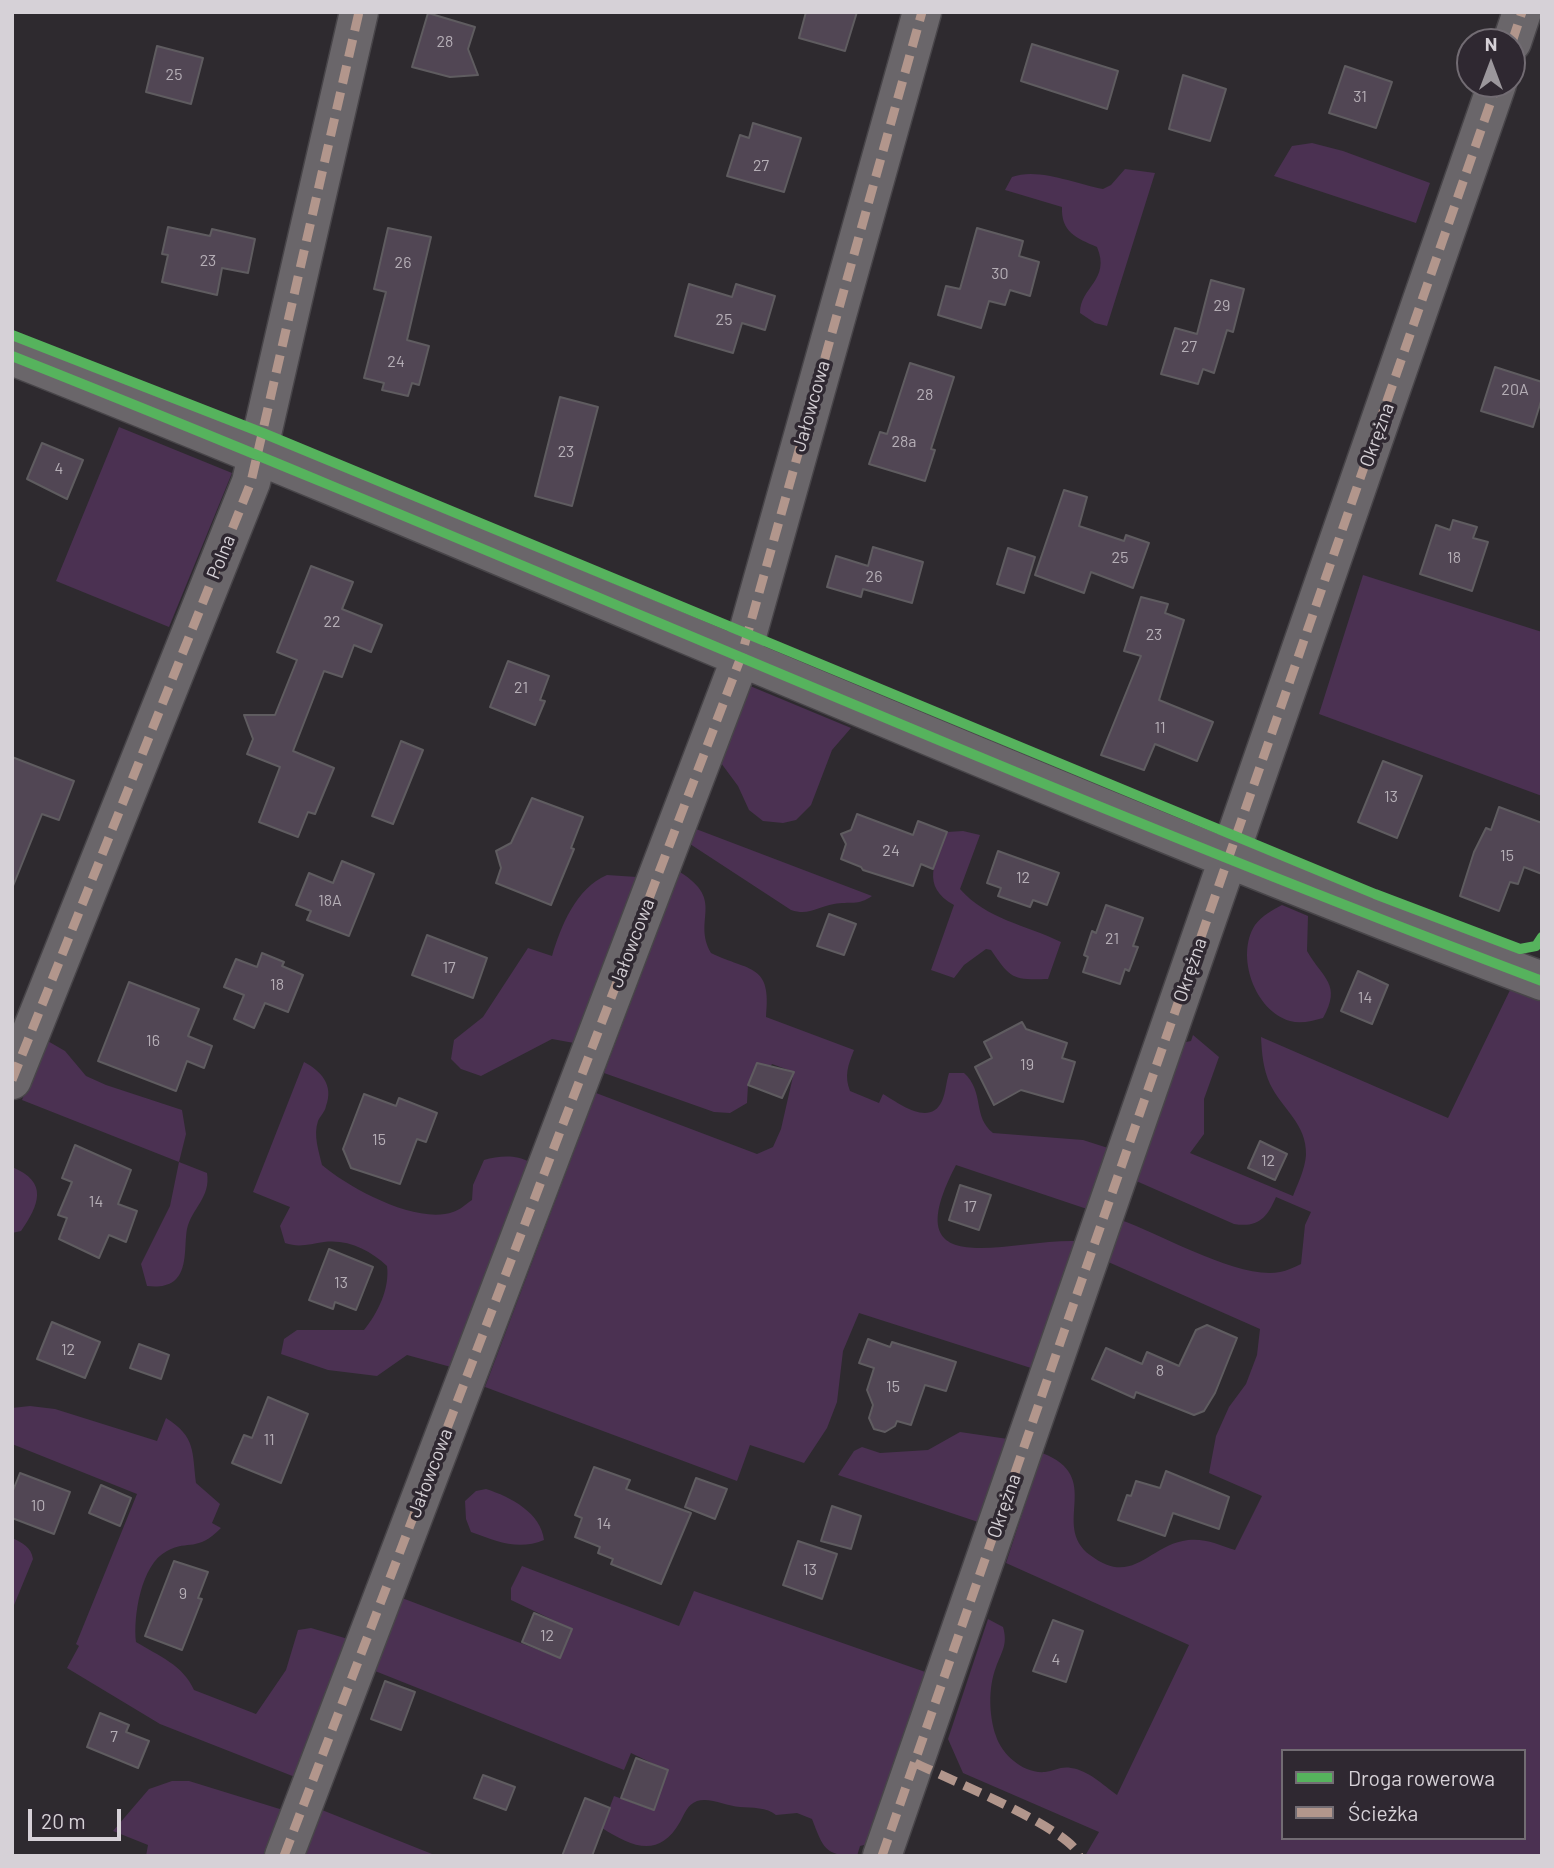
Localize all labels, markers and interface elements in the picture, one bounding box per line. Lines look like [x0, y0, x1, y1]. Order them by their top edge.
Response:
north arrow [1456, 28, 1526, 98]
house number: 28 [437, 32, 453, 52]
text: N [1485, 32, 1497, 55]
house number: 25 [166, 65, 182, 85]
house number: 31 [1353, 87, 1367, 107]
house number: 27 [753, 156, 769, 176]
house number: 23 [200, 251, 216, 271]
house number: 26 [395, 253, 411, 273]
house number: 30 [991, 264, 1009, 284]
house number: 29 [1214, 296, 1230, 316]
house number: 25 [716, 310, 732, 330]
house number: 27 [1181, 337, 1197, 357]
house number: 24 [387, 352, 405, 372]
street label: Jałowcowa [787, 358, 835, 454]
house number: 20A [1501, 380, 1529, 400]
house number: 28 [917, 385, 933, 405]
street label: Okrężna [1355, 400, 1399, 470]
house number: 28a [891, 432, 917, 452]
house number: 23 [558, 442, 574, 462]
house number: 4 [55, 459, 63, 479]
street label: Polna [202, 532, 240, 582]
house number: 25 [1112, 548, 1128, 568]
house number: 18 [1447, 548, 1461, 568]
house number: 26 [866, 567, 882, 587]
house number: 22 [323, 612, 341, 632]
house number: 23 [1146, 625, 1162, 645]
house number: 21 [514, 678, 528, 698]
house number: 11 [1154, 718, 1166, 738]
house number: 13 [1384, 787, 1398, 807]
house number: 24 [882, 841, 900, 861]
house number: 15 [1500, 846, 1514, 866]
house number: 12 [1016, 868, 1030, 888]
house number: 18A [318, 891, 342, 911]
street label: Jałowcowa [605, 895, 659, 991]
house number: 21 [1105, 929, 1119, 949]
street label: Okrężna [1168, 935, 1212, 1005]
house number: 17 [442, 958, 456, 978]
house number: 18 [270, 975, 284, 995]
house number: 14 [1358, 988, 1372, 1008]
house number: 16 [146, 1031, 160, 1051]
house number: 19 [1020, 1055, 1034, 1075]
house number: 15 [372, 1130, 386, 1150]
house number: 12 [1261, 1151, 1275, 1171]
house number: 14 [89, 1192, 103, 1212]
house number: 17 [963, 1197, 977, 1217]
house number: 13 [334, 1273, 348, 1293]
house number: 12 [61, 1340, 75, 1360]
house number: 8 [1156, 1361, 1164, 1381]
house number: 15 [886, 1377, 900, 1397]
street label: Jałowcowa [403, 1425, 457, 1521]
house number: 11 [263, 1430, 275, 1450]
street label: Okrężna [982, 1471, 1026, 1541]
house number: 10 [31, 1496, 45, 1516]
house number: 14 [597, 1514, 611, 1534]
house number: 13 [803, 1560, 817, 1580]
house number: 9 [179, 1584, 187, 1604]
house number: 12 [540, 1626, 554, 1646]
house number: 4 [1052, 1650, 1060, 1670]
house number: 7 [110, 1727, 118, 1747]
legend [1281, 1749, 1526, 1840]
text: Droga rowerowa [1348, 1765, 1495, 1790]
scale bar [32, 1794, 124, 1838]
text: Ścieżka [1348, 1800, 1418, 1825]
text: 20 m [41, 1808, 86, 1833]

